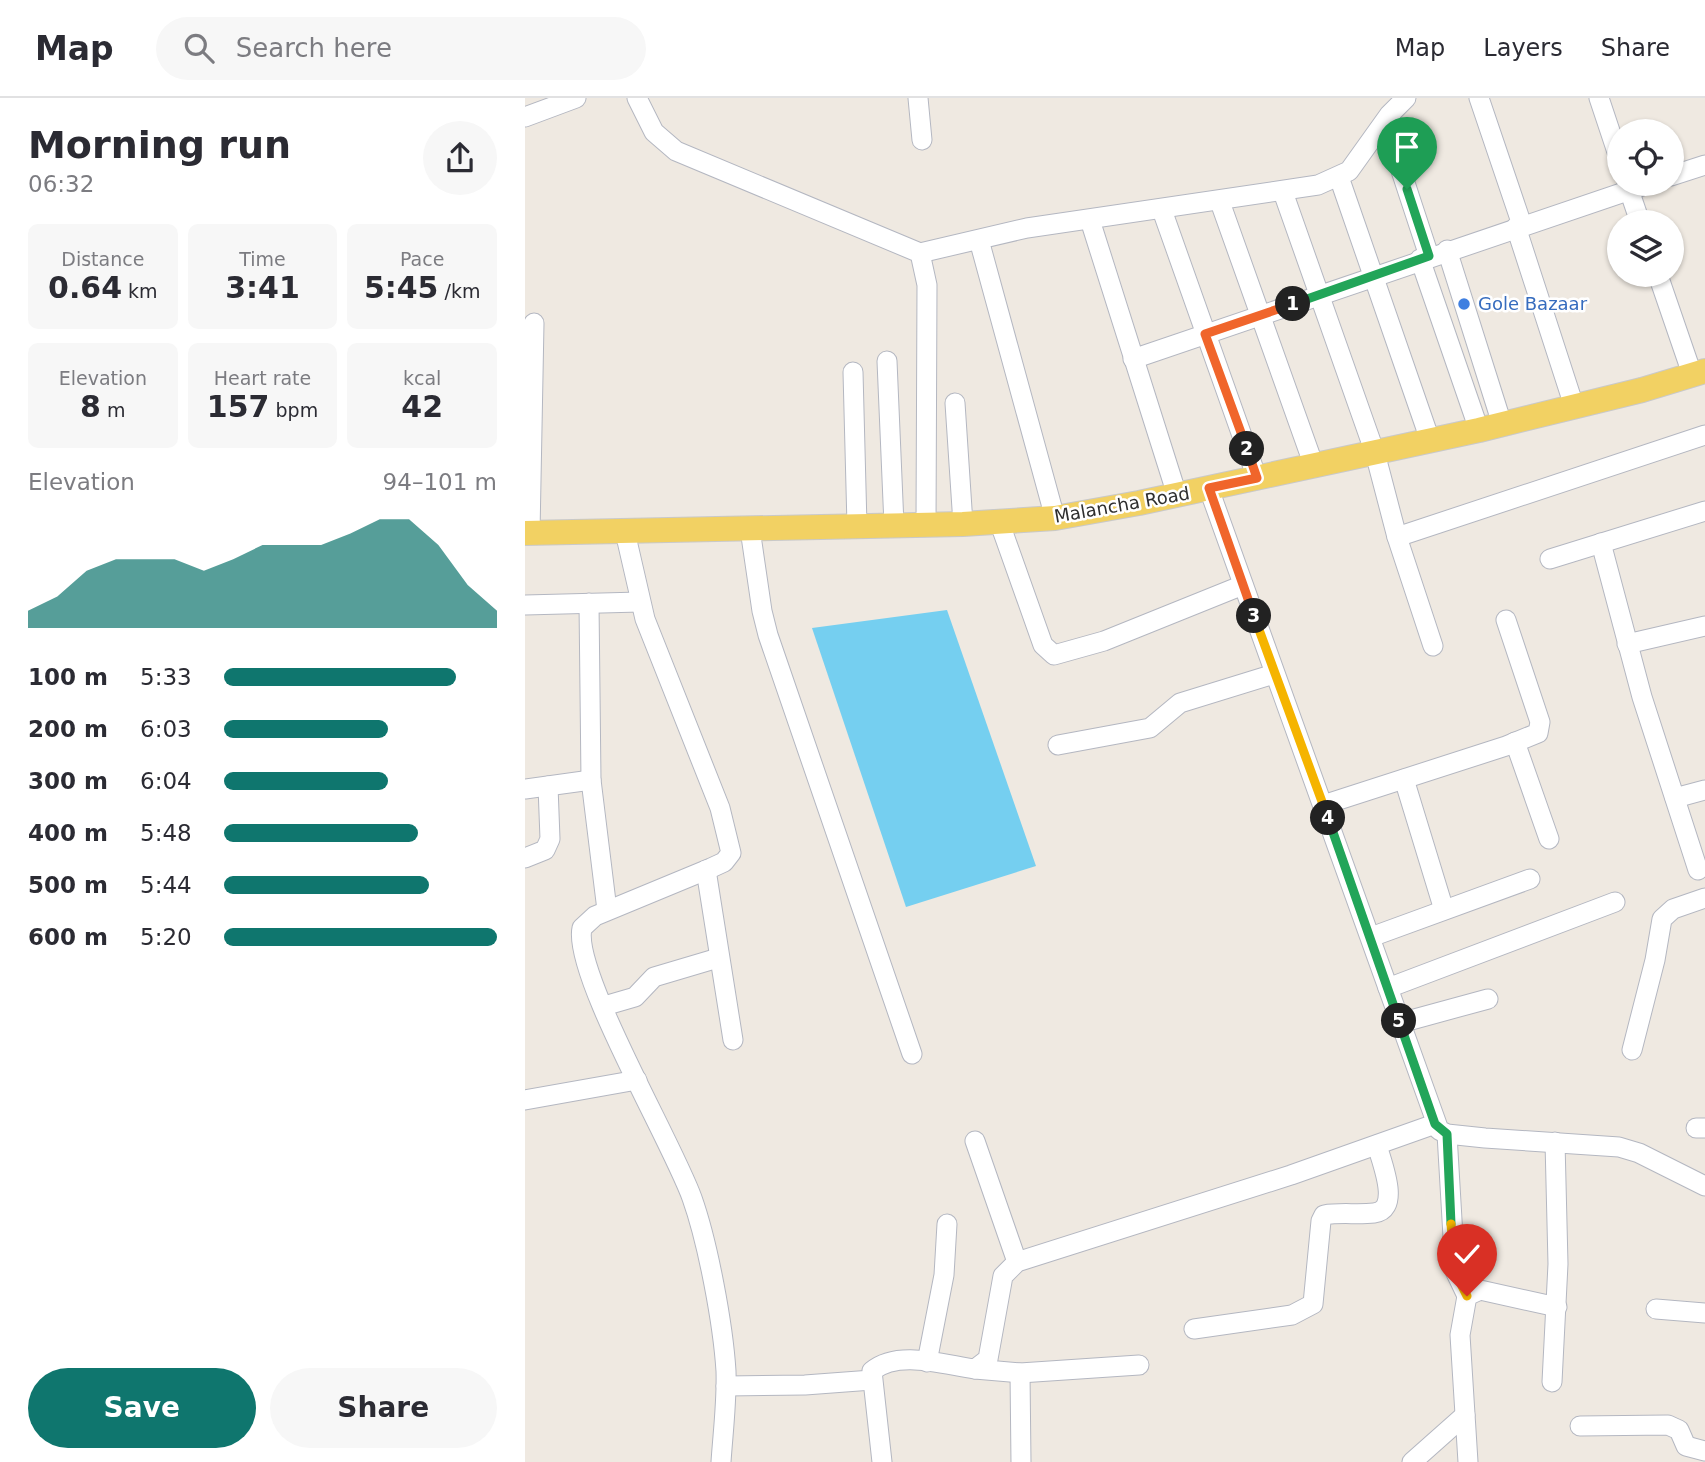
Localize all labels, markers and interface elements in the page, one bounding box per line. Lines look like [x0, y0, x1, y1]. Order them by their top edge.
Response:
search box [156, 17, 646, 80]
text: Map [35, 29, 114, 68]
icon: search [180, 29, 218, 67]
text: Search here [236, 33, 392, 63]
text: Map [1395, 34, 1445, 62]
text: Layers [1483, 34, 1563, 62]
text: Share [1601, 34, 1670, 62]
pin [1377, 117, 1437, 189]
map controls [1607, 119, 1684, 287]
button: locate [1607, 119, 1684, 196]
button: share [423, 121, 497, 195]
text: Morning run [28, 123, 291, 167]
icon: arrive [1388, 128, 1426, 166]
text: 06:32 [28, 171, 94, 197]
button: layers [1607, 210, 1684, 287]
text: Distance [61, 248, 144, 270]
text: Time [239, 248, 286, 270]
text: Pace [400, 248, 444, 270]
text: 0.64 [48, 270, 122, 305]
text: 3:41 [225, 270, 300, 305]
text: 5:45 [364, 270, 439, 305]
text: km [122, 280, 158, 302]
text: /km [439, 280, 480, 302]
pin: 1 [1275, 286, 1311, 322]
text: 1 [1286, 292, 1299, 314]
place label: Gole Bazaar [1478, 293, 1588, 314]
marker: Gole Bazaar [1456, 296, 1472, 312]
text: Elevation [59, 367, 147, 389]
text: Heart rate [214, 367, 311, 389]
text: kcal [403, 367, 441, 389]
text: 8 [80, 389, 101, 424]
text: 157 [207, 389, 269, 424]
text: 42 [401, 389, 443, 424]
text: m [101, 399, 126, 421]
text: bpm [269, 399, 318, 421]
pin: 2 [1229, 432, 1265, 466]
text: 2 [1240, 437, 1253, 459]
text: Elevation [28, 469, 135, 495]
text: 94–101 m [383, 469, 497, 495]
street label: Malancha Road [1053, 482, 1191, 527]
pin: 3 [1237, 598, 1271, 634]
text: 3 [1247, 604, 1260, 626]
text: 100 m [28, 664, 108, 690]
text: 5:33 [140, 664, 192, 690]
text: 200 m [28, 716, 108, 742]
text: 6:03 [140, 716, 192, 742]
text: 300 m [28, 768, 108, 794]
text: 6:04 [140, 768, 192, 794]
pin: 4 [1311, 800, 1345, 836]
text: 4 [1321, 806, 1334, 828]
text: 400 m [28, 820, 108, 846]
text: 5:48 [140, 820, 192, 846]
text: 500 m [28, 872, 108, 898]
text: 5:44 [140, 872, 192, 898]
text: 600 m [28, 924, 108, 950]
text: 5:20 [140, 924, 192, 950]
pin: 5 [1381, 1004, 1417, 1038]
text: 5 [1392, 1009, 1405, 1031]
pin [1437, 1224, 1497, 1296]
icon: check [1448, 1235, 1486, 1273]
button: Save [28, 1368, 256, 1448]
button: Share [270, 1368, 497, 1448]

